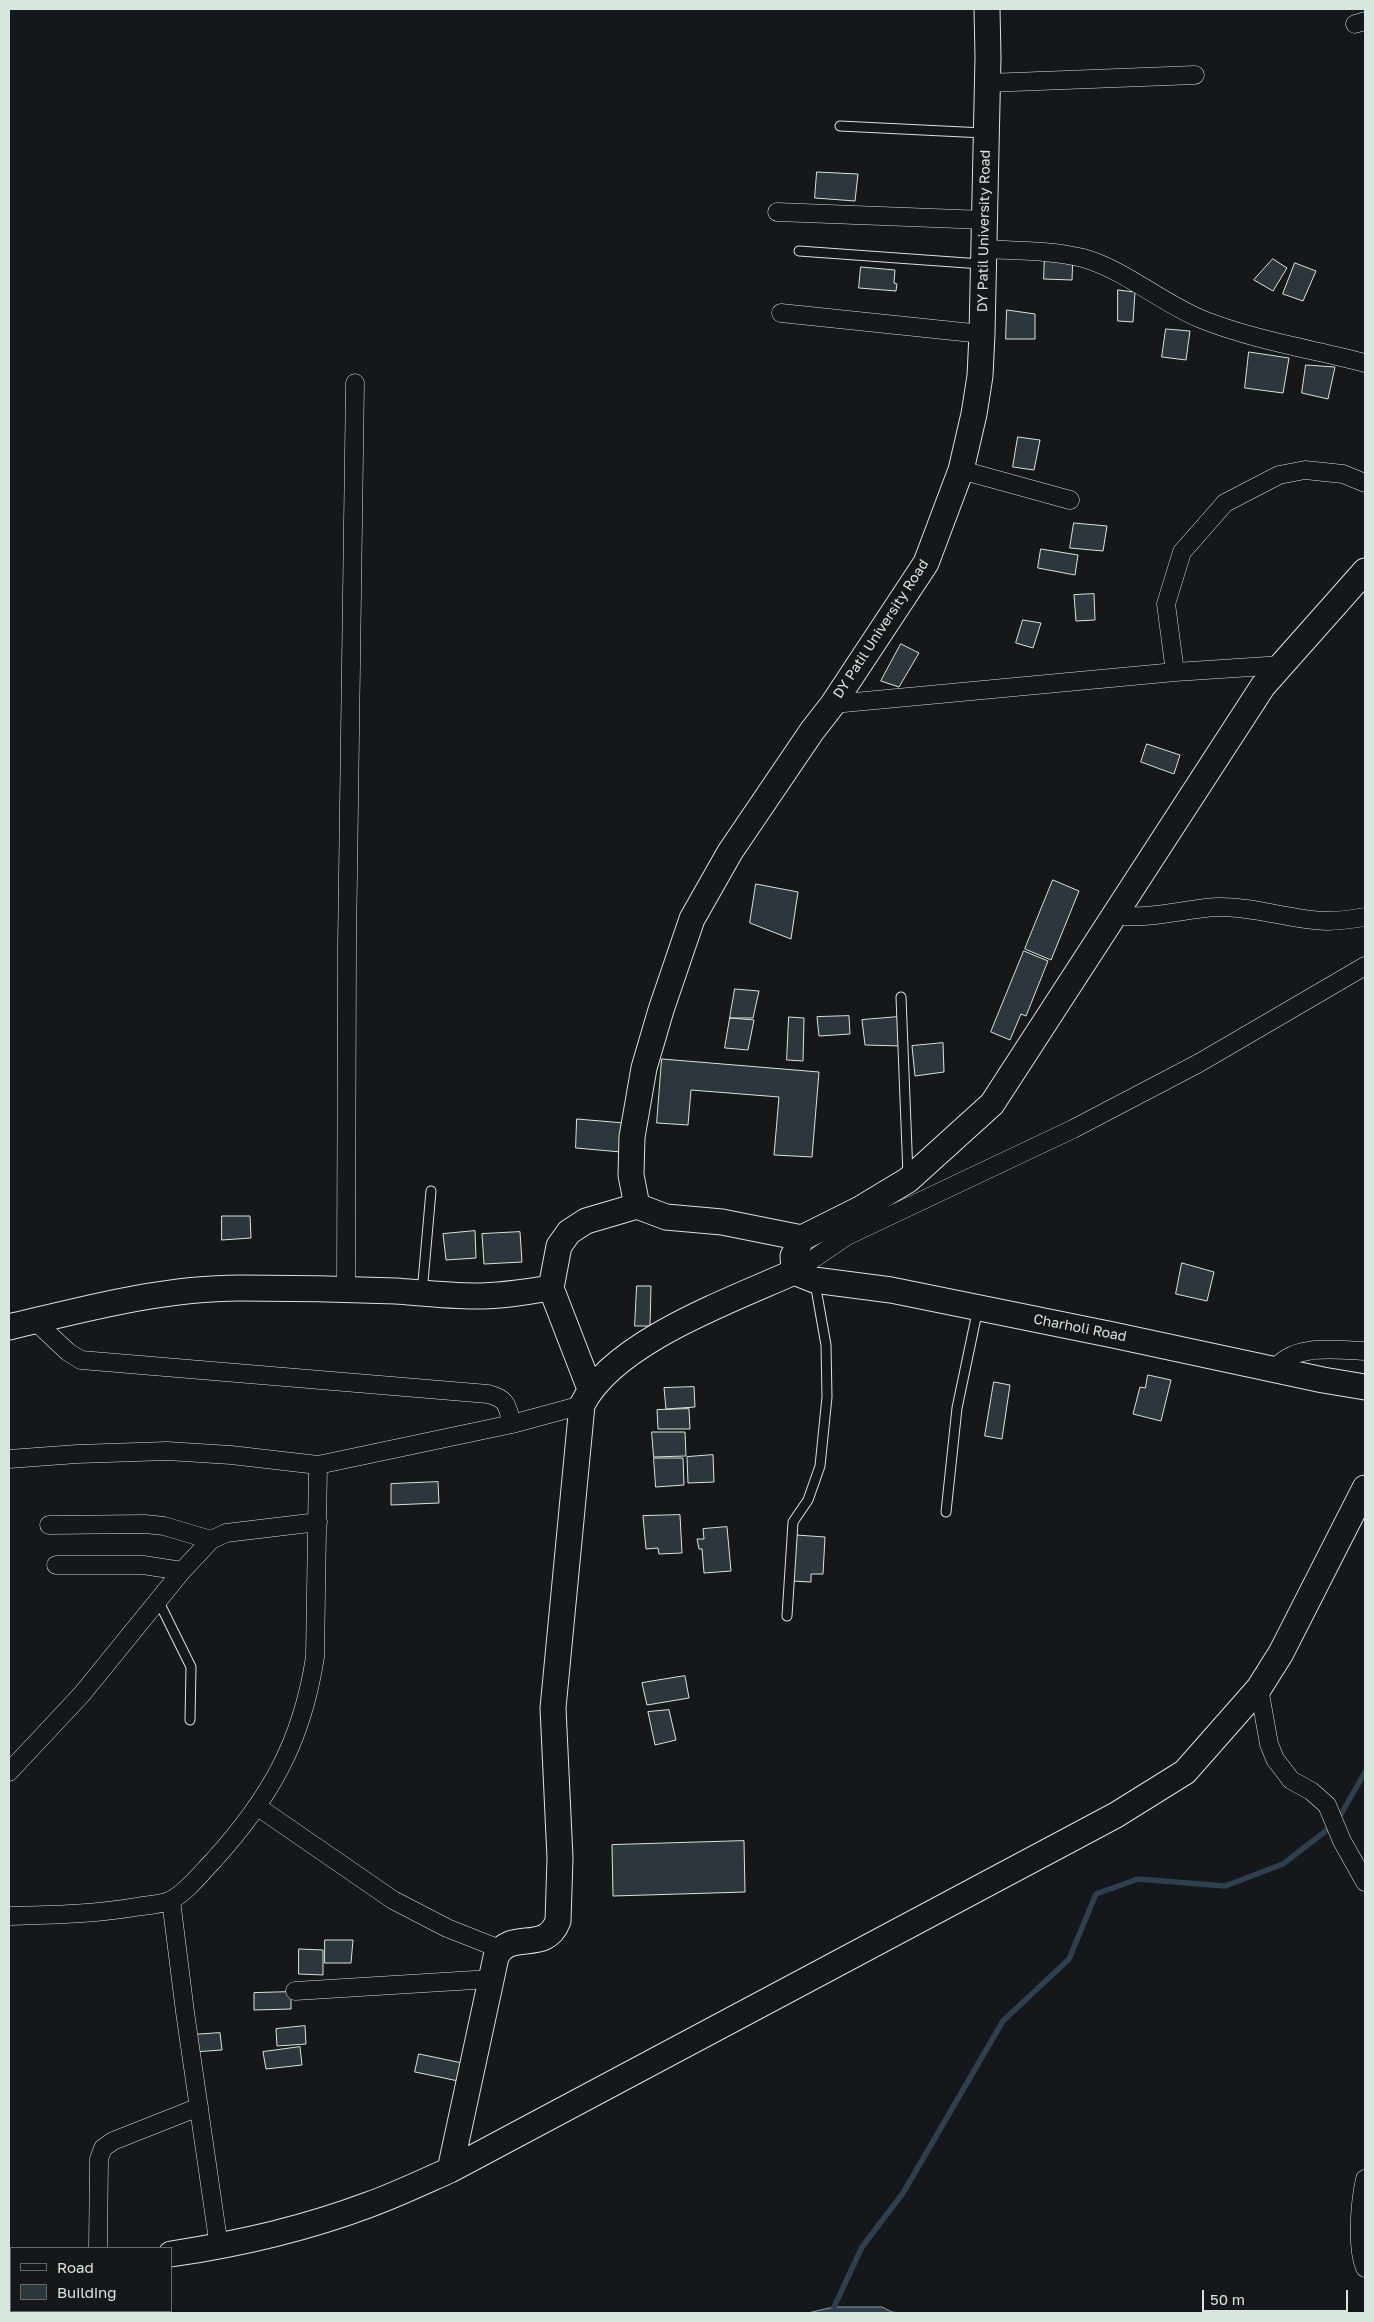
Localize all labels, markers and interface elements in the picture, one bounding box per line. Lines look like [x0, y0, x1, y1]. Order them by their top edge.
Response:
street label: DY Patil University Road [974, 150, 994, 312]
street label: DY Patil University Road [830, 556, 932, 702]
street label: Charholi Road [1032, 1311, 1128, 1345]
legend [10, 2247, 172, 2312]
text: Road [57, 2258, 94, 2276]
scale bar [1204, 2280, 1350, 2312]
text: Building [57, 2283, 117, 2301]
text: 50 m [1210, 2290, 1245, 2308]

